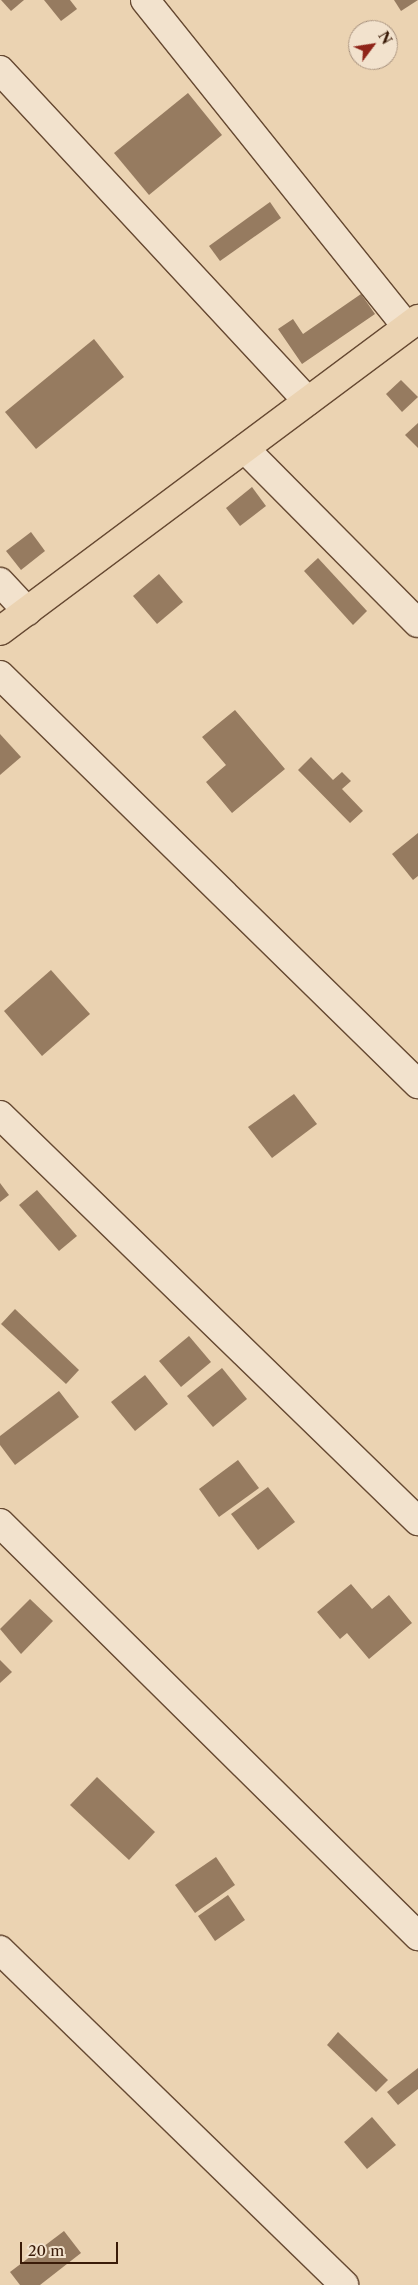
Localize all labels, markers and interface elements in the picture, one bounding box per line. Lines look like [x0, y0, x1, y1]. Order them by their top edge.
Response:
north arrow [348, 20, 398, 70]
text: N [374, 28, 396, 48]
scale bar [22, 2232, 120, 2264]
text: 20 m [28, 2241, 64, 2260]

